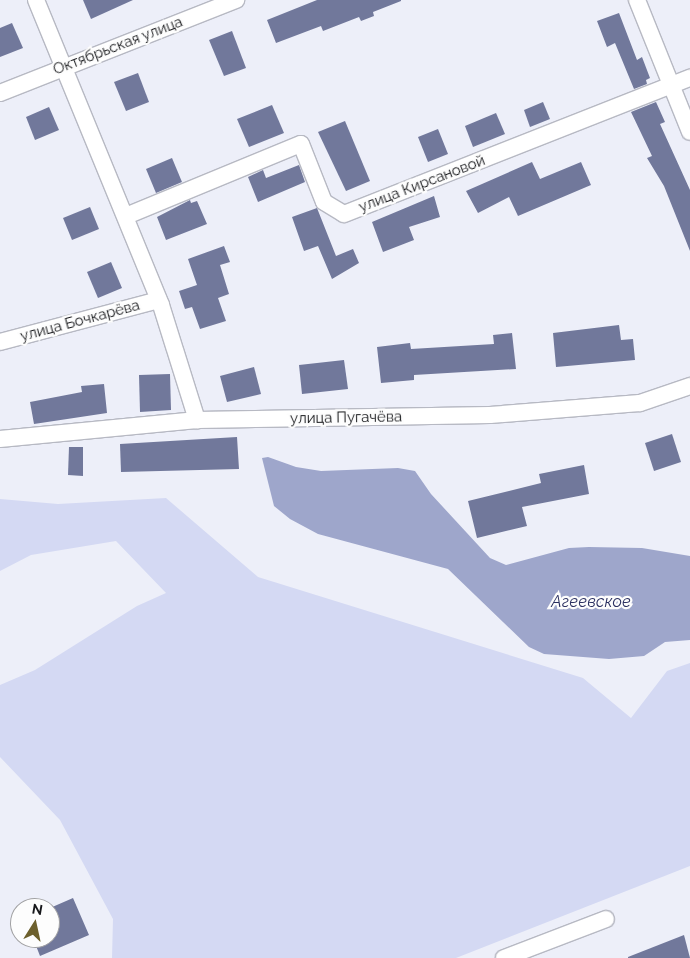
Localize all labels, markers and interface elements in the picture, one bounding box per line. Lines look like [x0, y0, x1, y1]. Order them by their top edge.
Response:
street label: Октябрьская улица [50, 13, 186, 79]
street label: улица Кирсановой [356, 152, 488, 216]
street label: улица Бочкарёва [18, 296, 142, 346]
street label: улица Пугачёва [290, 408, 402, 428]
water label: Агеевское [551, 592, 631, 612]
north arrow [10, 898, 60, 948]
text: N [31, 900, 44, 918]

